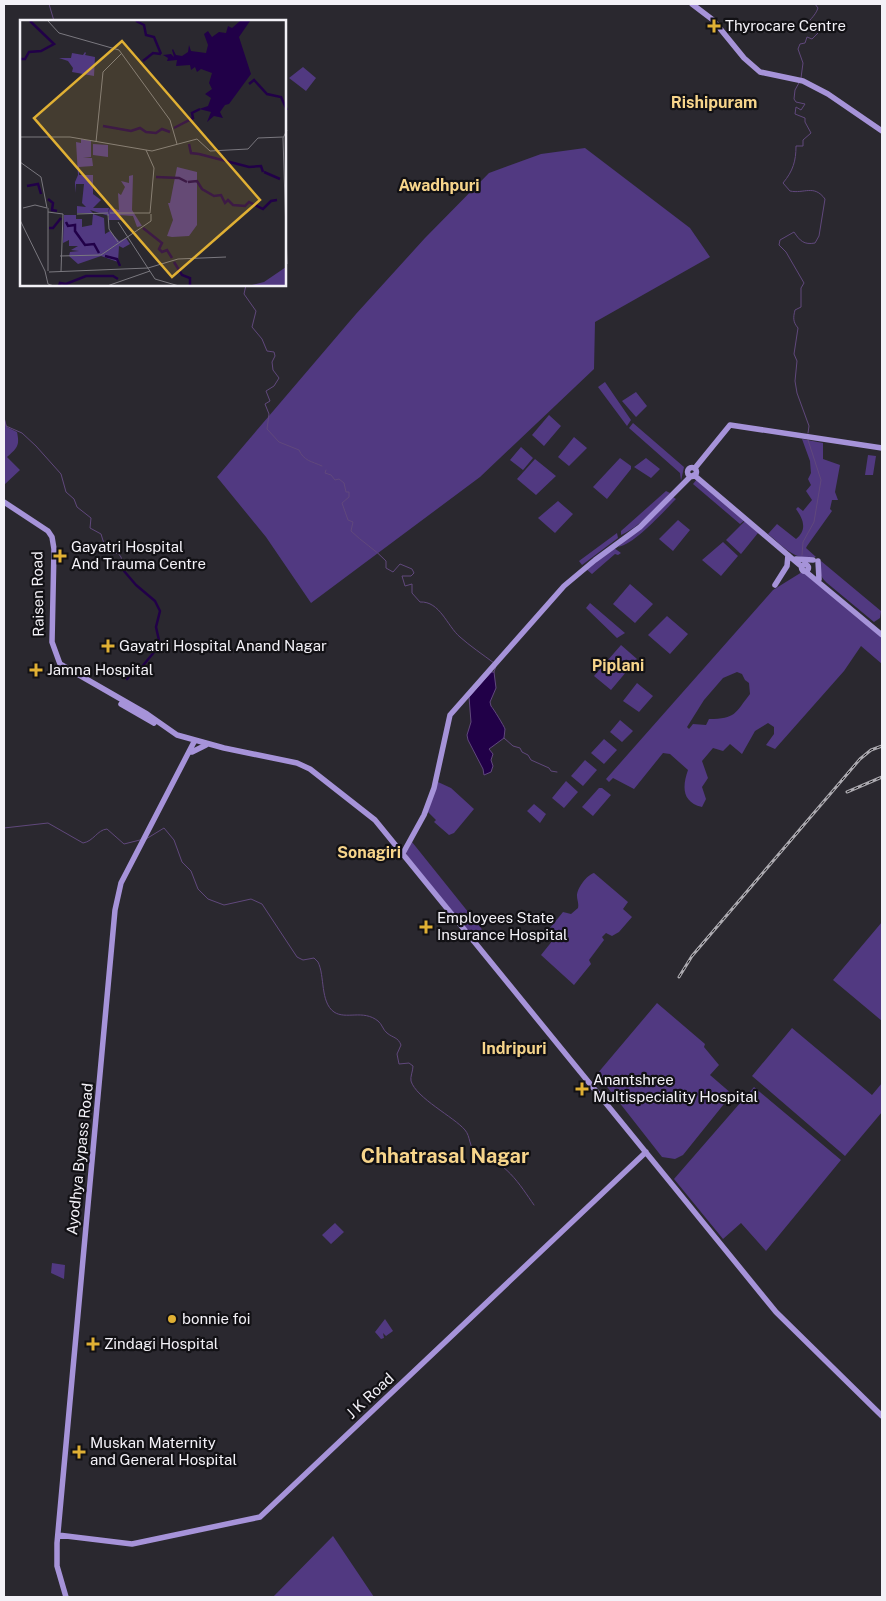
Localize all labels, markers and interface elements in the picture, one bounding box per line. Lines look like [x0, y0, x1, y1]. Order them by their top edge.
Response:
place label: Thyrocare Centre [725, 17, 846, 34]
marker: Thyrocare Centre [707, 19, 721, 33]
inset map [20, 20, 286, 286]
district label: Rishipuram [671, 93, 757, 112]
district label: Awadhpuri [398, 176, 480, 195]
place label: Gayatri Hospital And Trauma Centre [71, 538, 206, 572]
marker: Gayatri Hospital And Trauma Centre [53, 549, 67, 563]
street label: Raisen Road [28, 551, 47, 637]
place label: Gayatri Hospital Anand Nagar [119, 637, 327, 654]
marker: Gayatri Hospital Anand Nagar [101, 639, 115, 653]
district label: Piplani [592, 656, 644, 675]
place label: Jamna Hospital [47, 661, 153, 678]
marker: Jamna Hospital [29, 663, 43, 677]
district label: Sonagiri [337, 843, 401, 862]
place label: Employees State Insurance Hospital [437, 909, 568, 943]
marker: Employees State Insurance Hospital [419, 920, 433, 934]
district label: Indripuri [481, 1039, 547, 1058]
place label: Anantshree Multispeciality Hospital [593, 1071, 758, 1105]
street label: Ayodhya Bypass Road [63, 1082, 96, 1236]
marker: Anantshree Multispeciality Hospital [575, 1082, 589, 1096]
district label: Chhatrasal Nagar [361, 1144, 529, 1168]
place label: bonnie foi [182, 1310, 251, 1327]
marker: bonnie foi [166, 1313, 178, 1325]
place label: Zindagi Hospital [104, 1335, 218, 1352]
marker: Zindagi Hospital [86, 1337, 100, 1351]
street label: J K Road [342, 1369, 397, 1422]
place label: Muskan Maternity and General Hospital [90, 1434, 237, 1468]
marker: Muskan Maternity and General Hospital [72, 1445, 86, 1459]

